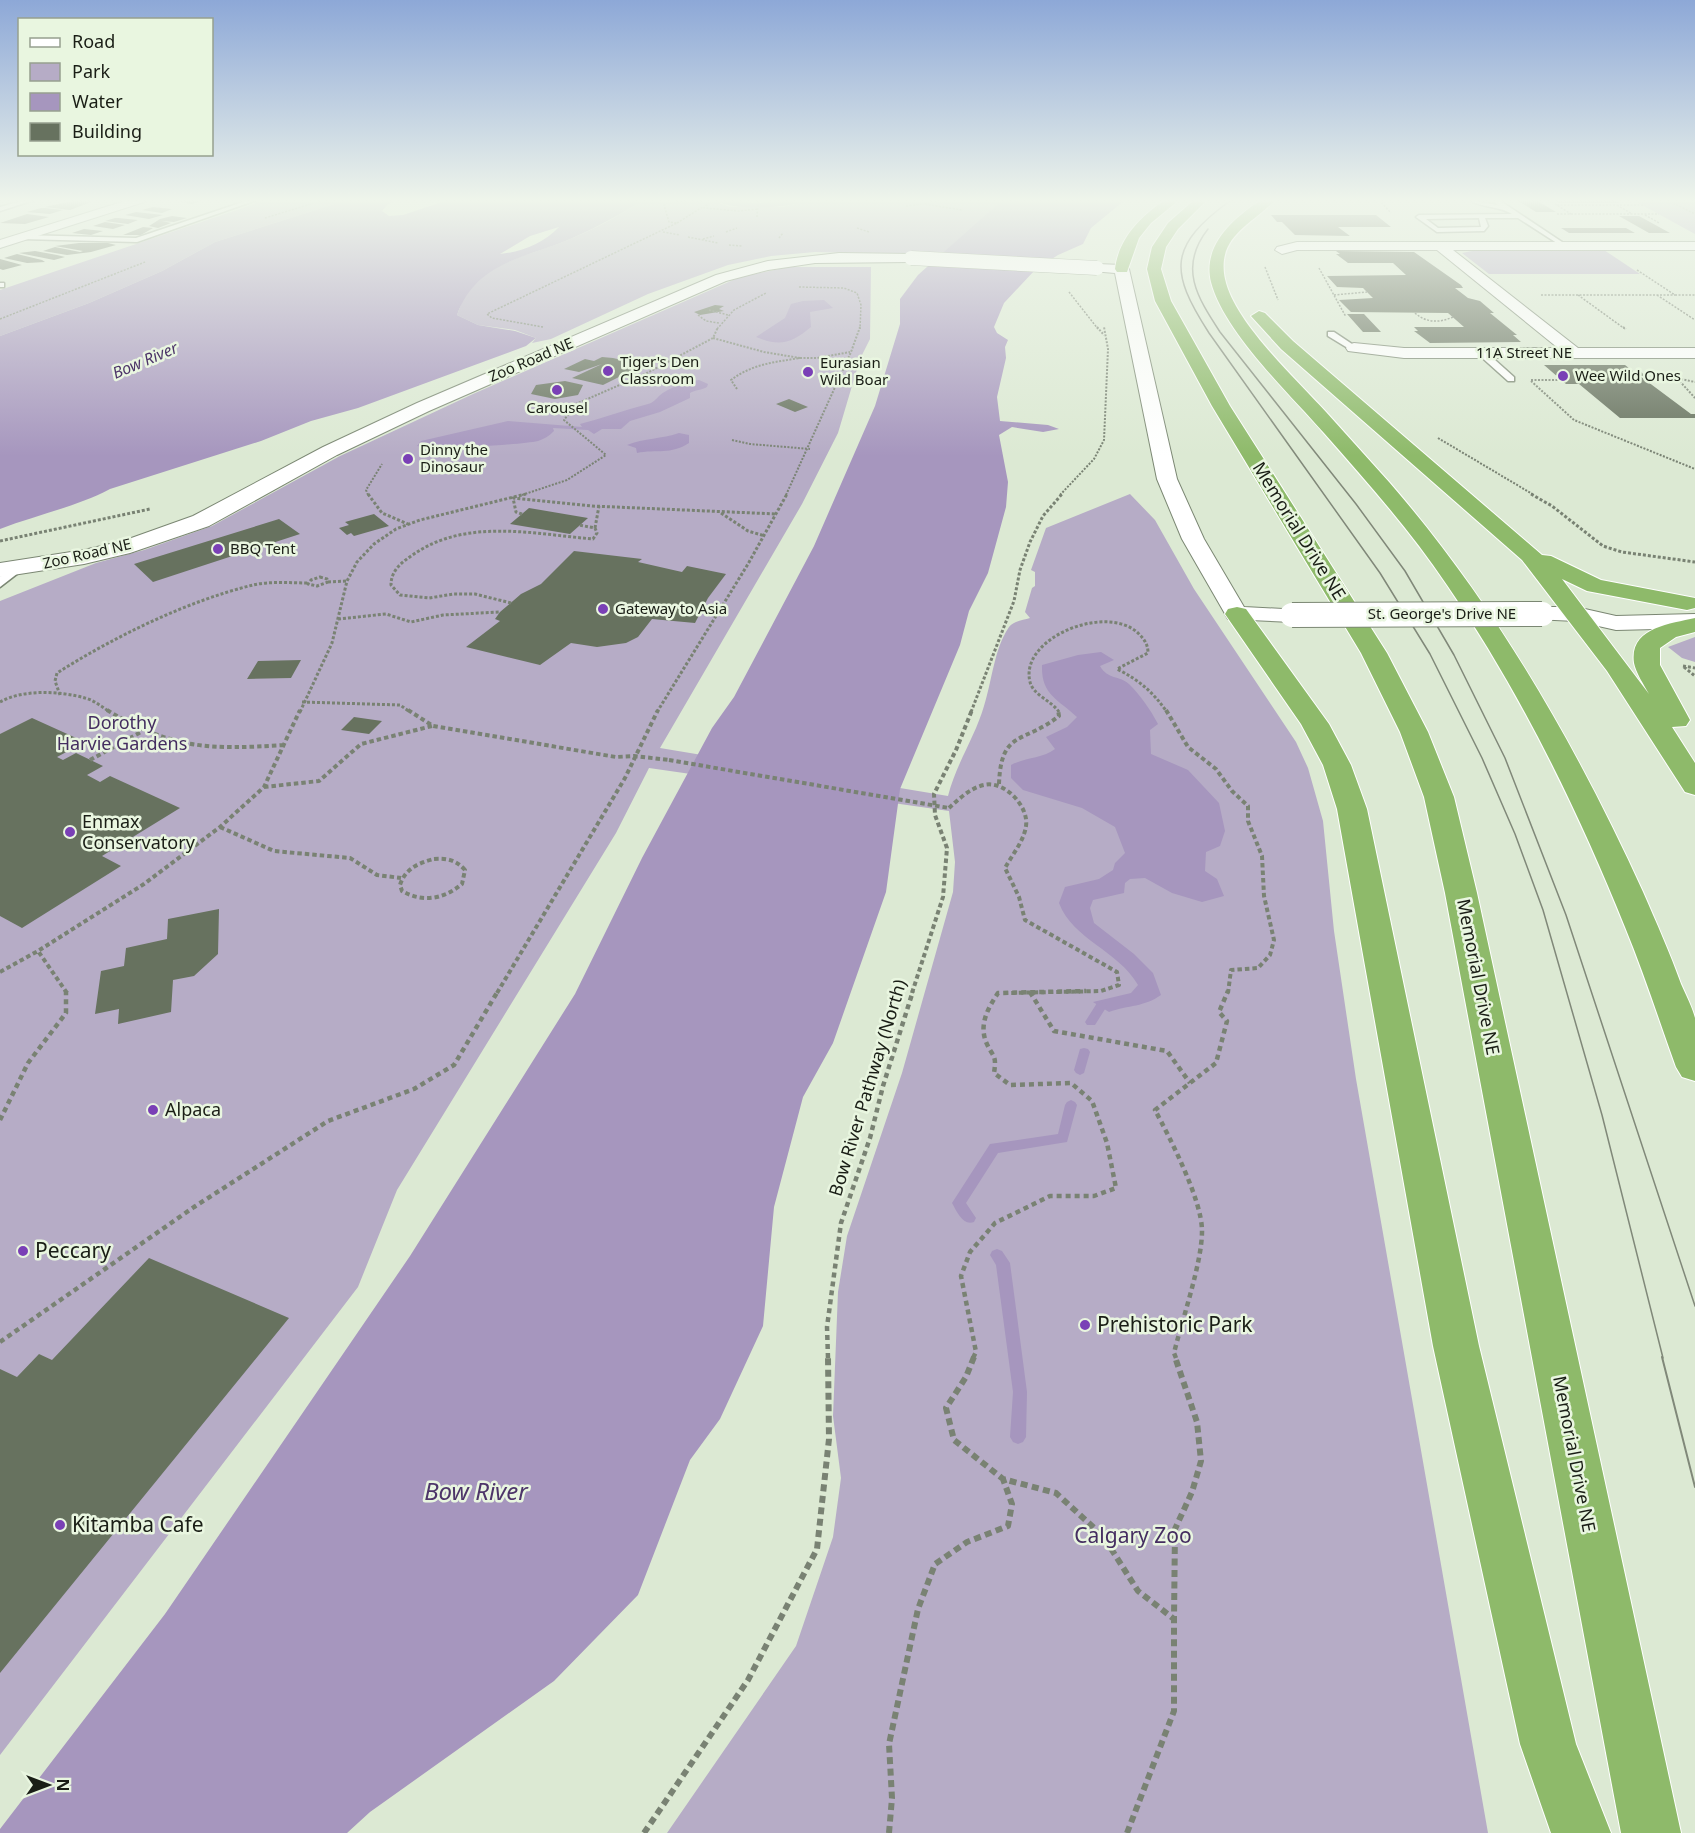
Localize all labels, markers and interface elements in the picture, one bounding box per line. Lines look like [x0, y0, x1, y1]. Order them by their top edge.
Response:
legend [18, 18, 213, 156]
text: Road [72, 29, 115, 53]
text: Park [72, 59, 110, 83]
text: Water [72, 89, 123, 113]
text: Building [72, 119, 142, 143]
street label: Zoo Road NE [485, 332, 576, 386]
water label: Bow River [109, 336, 182, 384]
street label: 11A Street NE [1476, 342, 1572, 362]
place label: Tiger's Den Classroom [620, 351, 699, 388]
place label: Eurasian Wild Boar [820, 352, 888, 389]
marker: Tiger's Den Classroom [601, 364, 615, 378]
marker: Eurasian Wild Boar [801, 365, 815, 379]
place label: Wee Wild Ones [1575, 365, 1681, 385]
marker: Wee Wild Ones [1556, 369, 1570, 383]
marker: Carousel [550, 383, 564, 397]
place label: Carousel [526, 397, 588, 417]
place label: Dinny the Dinosaur [420, 439, 488, 476]
marker: Dinny the Dinosaur [401, 452, 415, 466]
street label: Memorial Drive NE [1248, 457, 1352, 604]
street label: Zoo Road NE [41, 533, 133, 573]
place label: BBQ Tent [230, 538, 296, 558]
marker: BBQ Tent [211, 542, 225, 556]
place label: Gateway to Asia [615, 598, 727, 618]
marker: Gateway to Asia [596, 602, 610, 616]
street label: St. George's Drive NE [1368, 603, 1516, 623]
park label: Dorothy Harvie Gardens [57, 710, 187, 755]
place label: Enmax Conservatory [82, 809, 196, 854]
marker: Enmax Conservatory [63, 825, 77, 839]
street label: Memorial Drive NE [1452, 897, 1506, 1057]
street label: Bow River Pathway (North) [823, 976, 911, 1199]
place label: Alpaca [165, 1097, 221, 1121]
marker: Alpaca [146, 1103, 160, 1117]
place label: Peccary [35, 1236, 111, 1264]
marker: Peccary [16, 1244, 30, 1258]
place label: Prehistoric Park [1097, 1310, 1253, 1338]
marker: Prehistoric Park [1078, 1318, 1092, 1332]
street label: Memorial Drive NE [1548, 1374, 1602, 1534]
water label: Bow River [424, 1474, 529, 1507]
place label: Kitamba Cafe [72, 1510, 204, 1538]
marker: Kitamba Cafe [53, 1518, 67, 1532]
park label: Calgary Zoo [1074, 1521, 1192, 1549]
north arrow [18, 1755, 78, 1815]
text: N [52, 1778, 74, 1792]

